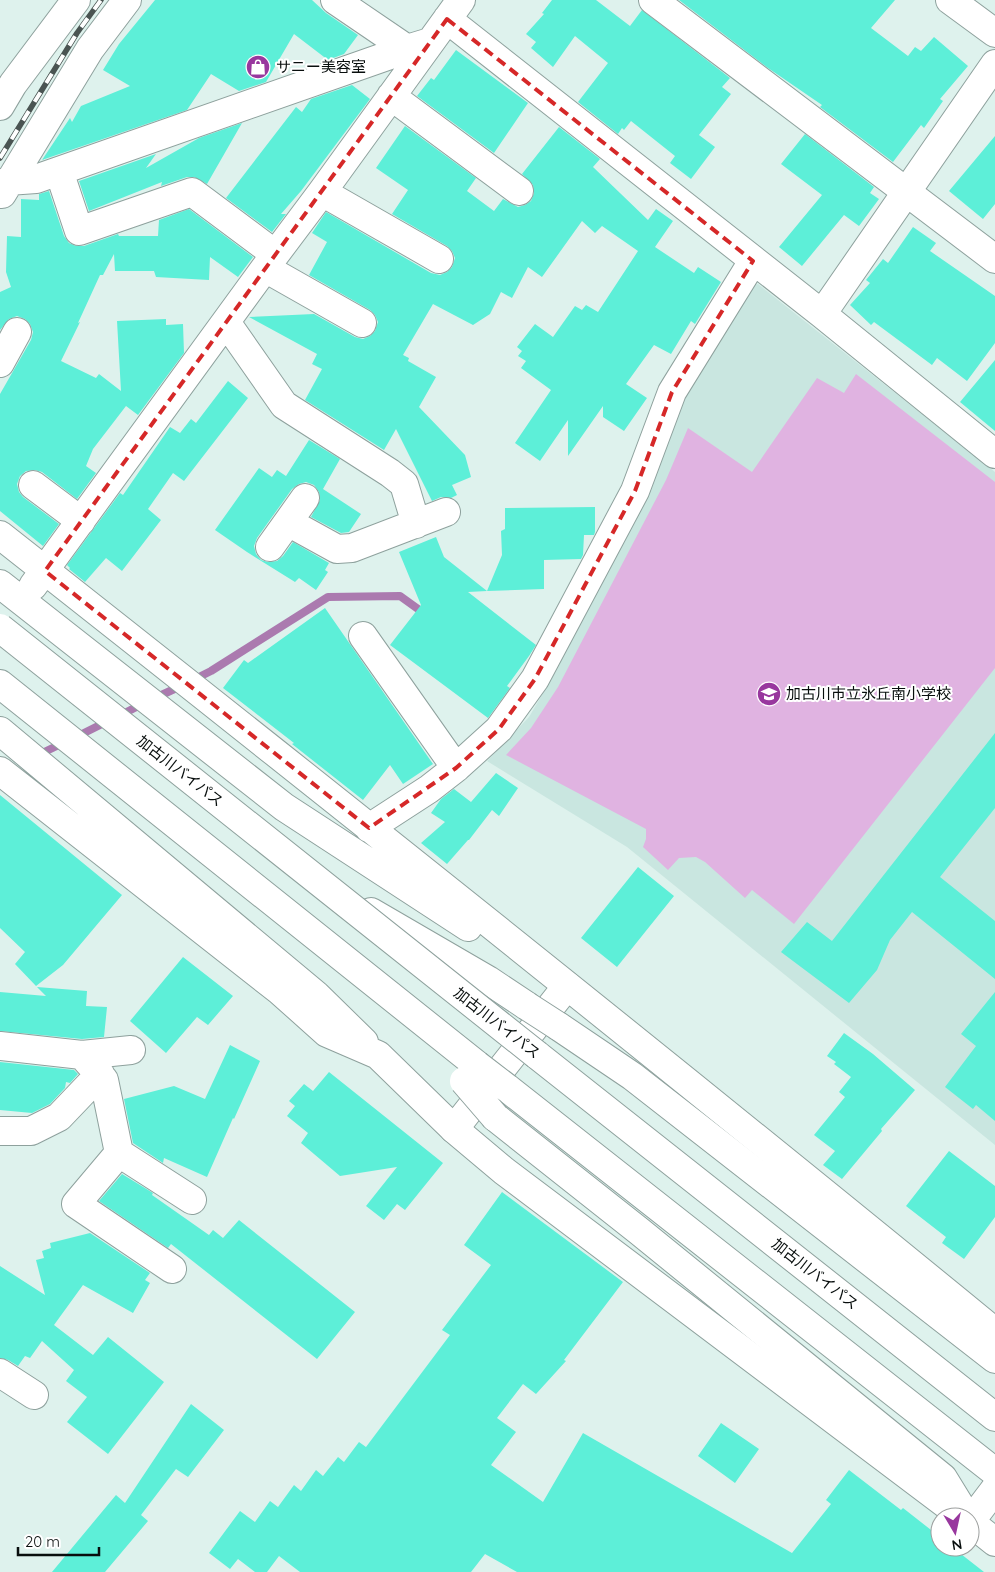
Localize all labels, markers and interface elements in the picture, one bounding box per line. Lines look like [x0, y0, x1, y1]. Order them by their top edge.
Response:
shop icon: サニー美容室 [245, 54, 271, 80]
place label: サニー美容室 [276, 57, 366, 76]
school or university icon: 加古川市立氷丘南小学校 [756, 681, 782, 707]
place label: 加古川市立氷丘南小学校 [786, 684, 951, 703]
street label: 加古川バイパス [133, 731, 227, 810]
street label: 加古川バイパス [450, 983, 544, 1062]
street label: 加古川バイパス [768, 1234, 862, 1313]
north arrow [930, 1507, 980, 1557]
scale bar [18, 1524, 99, 1556]
text: 20 m [25, 1532, 60, 1551]
text: N [951, 1535, 964, 1555]

